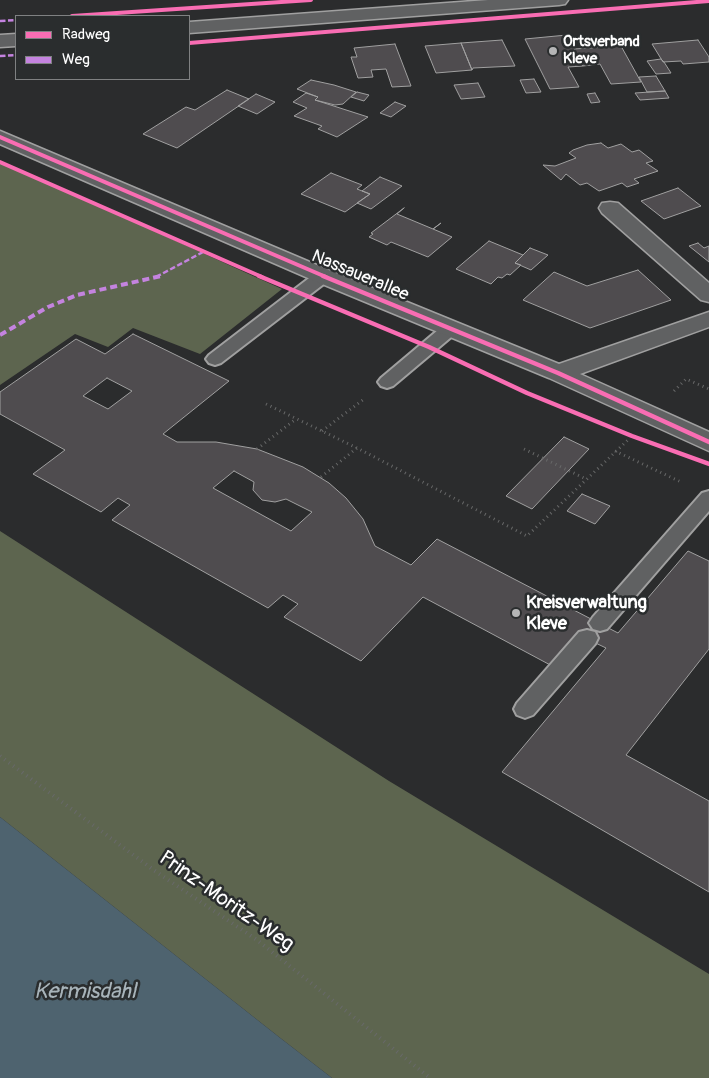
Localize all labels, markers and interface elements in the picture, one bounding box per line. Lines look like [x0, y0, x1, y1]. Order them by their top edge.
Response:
legend [15, 15, 190, 80]
text: Radweg [62, 25, 110, 44]
place label: Ortsverband Kleve [563, 33, 640, 68]
marker: Ortsverband Kleve [547, 45, 559, 57]
text: Weg [62, 50, 90, 69]
street label: Nassauerallee [308, 246, 412, 306]
place label: Kreisverwaltung Kleve [526, 592, 647, 634]
marker: Kreisverwaltung Kleve [510, 607, 522, 619]
street label: Prinz-Moritz-Weg [154, 846, 298, 958]
water label: Kermisdahl [34, 979, 136, 1005]

